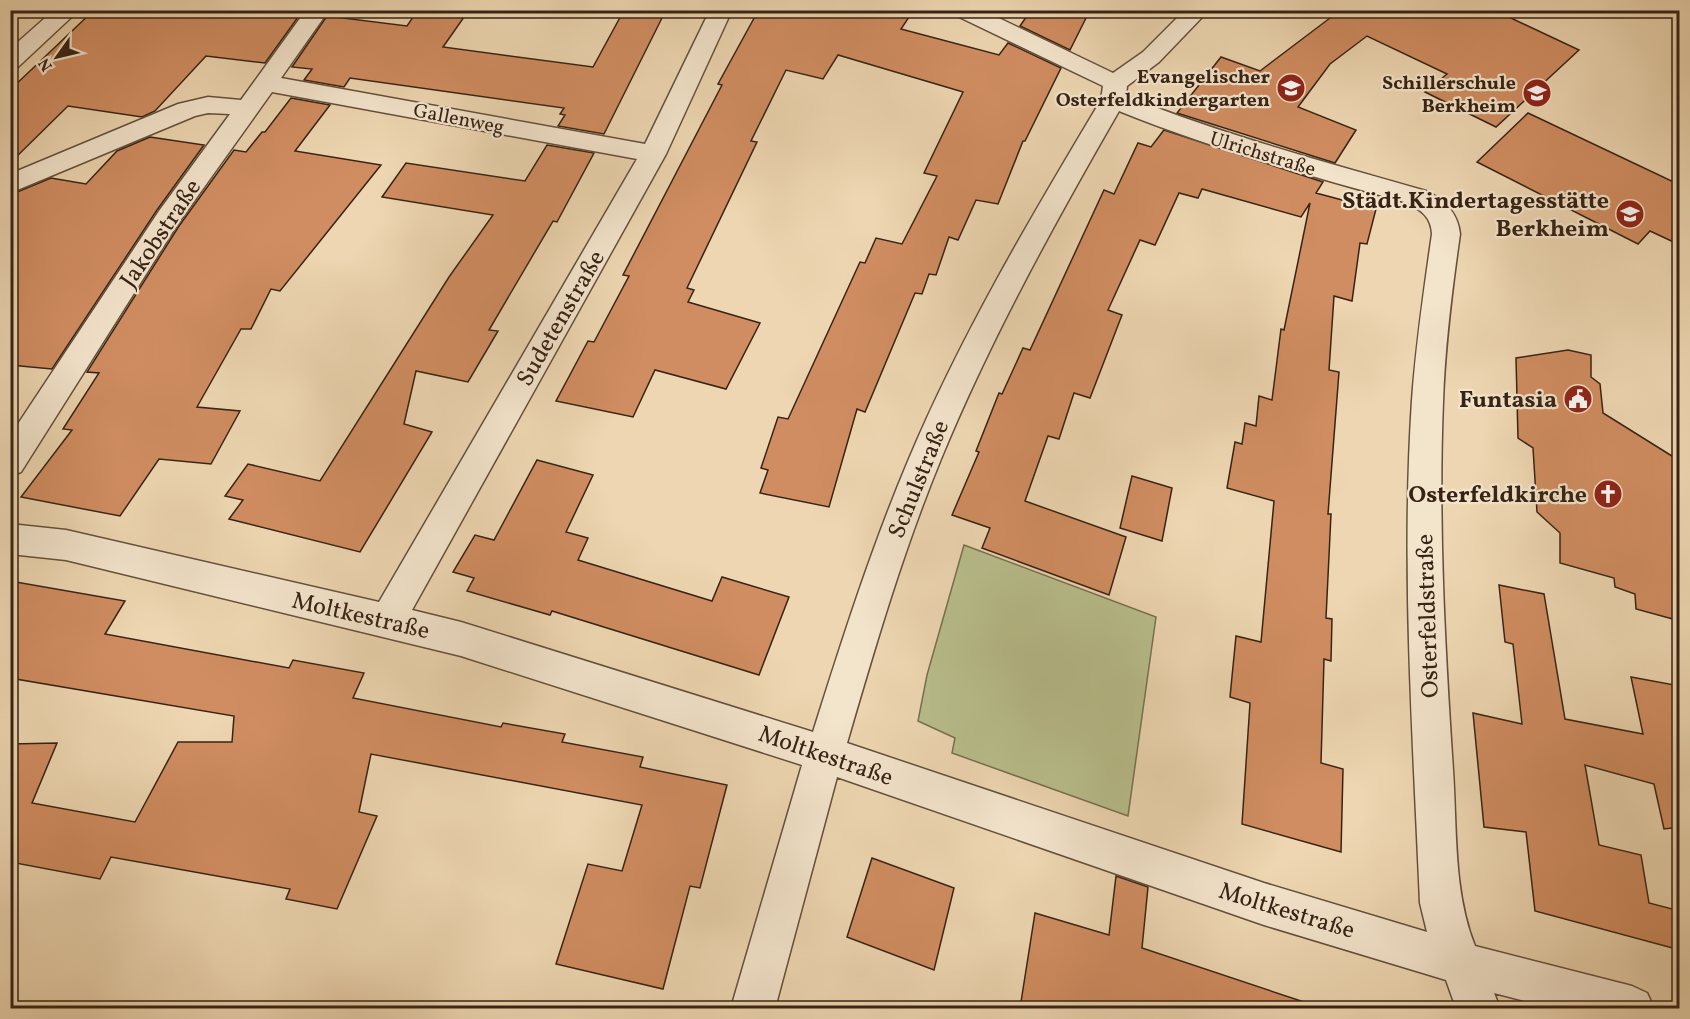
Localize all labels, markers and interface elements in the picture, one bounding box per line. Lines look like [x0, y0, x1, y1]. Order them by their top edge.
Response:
north arrow [27, 27, 87, 87]
text: N [34, 53, 59, 75]
place label: Evangelischer Osterfeldkindergarten [1056, 64, 1270, 115]
place label: Schillerschule Berkheim [1382, 70, 1516, 121]
school or university icon: Evangelischer Osterfeldkindergarten [1275, 72, 1307, 104]
school or university icon: Schillerschule Berkheim [1521, 77, 1553, 109]
street label: Gallenweg [411, 97, 507, 142]
street label: Ulrichstraße [1206, 126, 1319, 184]
street label: Jakobstraße [113, 173, 211, 295]
place label: Städt.Kindertagesstätte Berkheim [1342, 185, 1609, 247]
school or university icon: Städt.Kindertagesstätte Berkheim [1614, 198, 1646, 230]
street label: Sudetenstraße [509, 245, 614, 393]
public building icon: Funtasia [1562, 383, 1594, 415]
place label: Funtasia [1459, 384, 1557, 418]
street label: Schulstraße [881, 416, 959, 544]
church icon: Osterfeldkirche [1592, 478, 1624, 510]
place label: Osterfeldkirche [1408, 479, 1587, 513]
street label: Osterfeldstraße [1409, 533, 1449, 699]
street label: Moltkestraße [288, 585, 433, 649]
street label: Moltkestraße [753, 718, 897, 796]
street label: Moltkestraße [1214, 875, 1359, 949]

